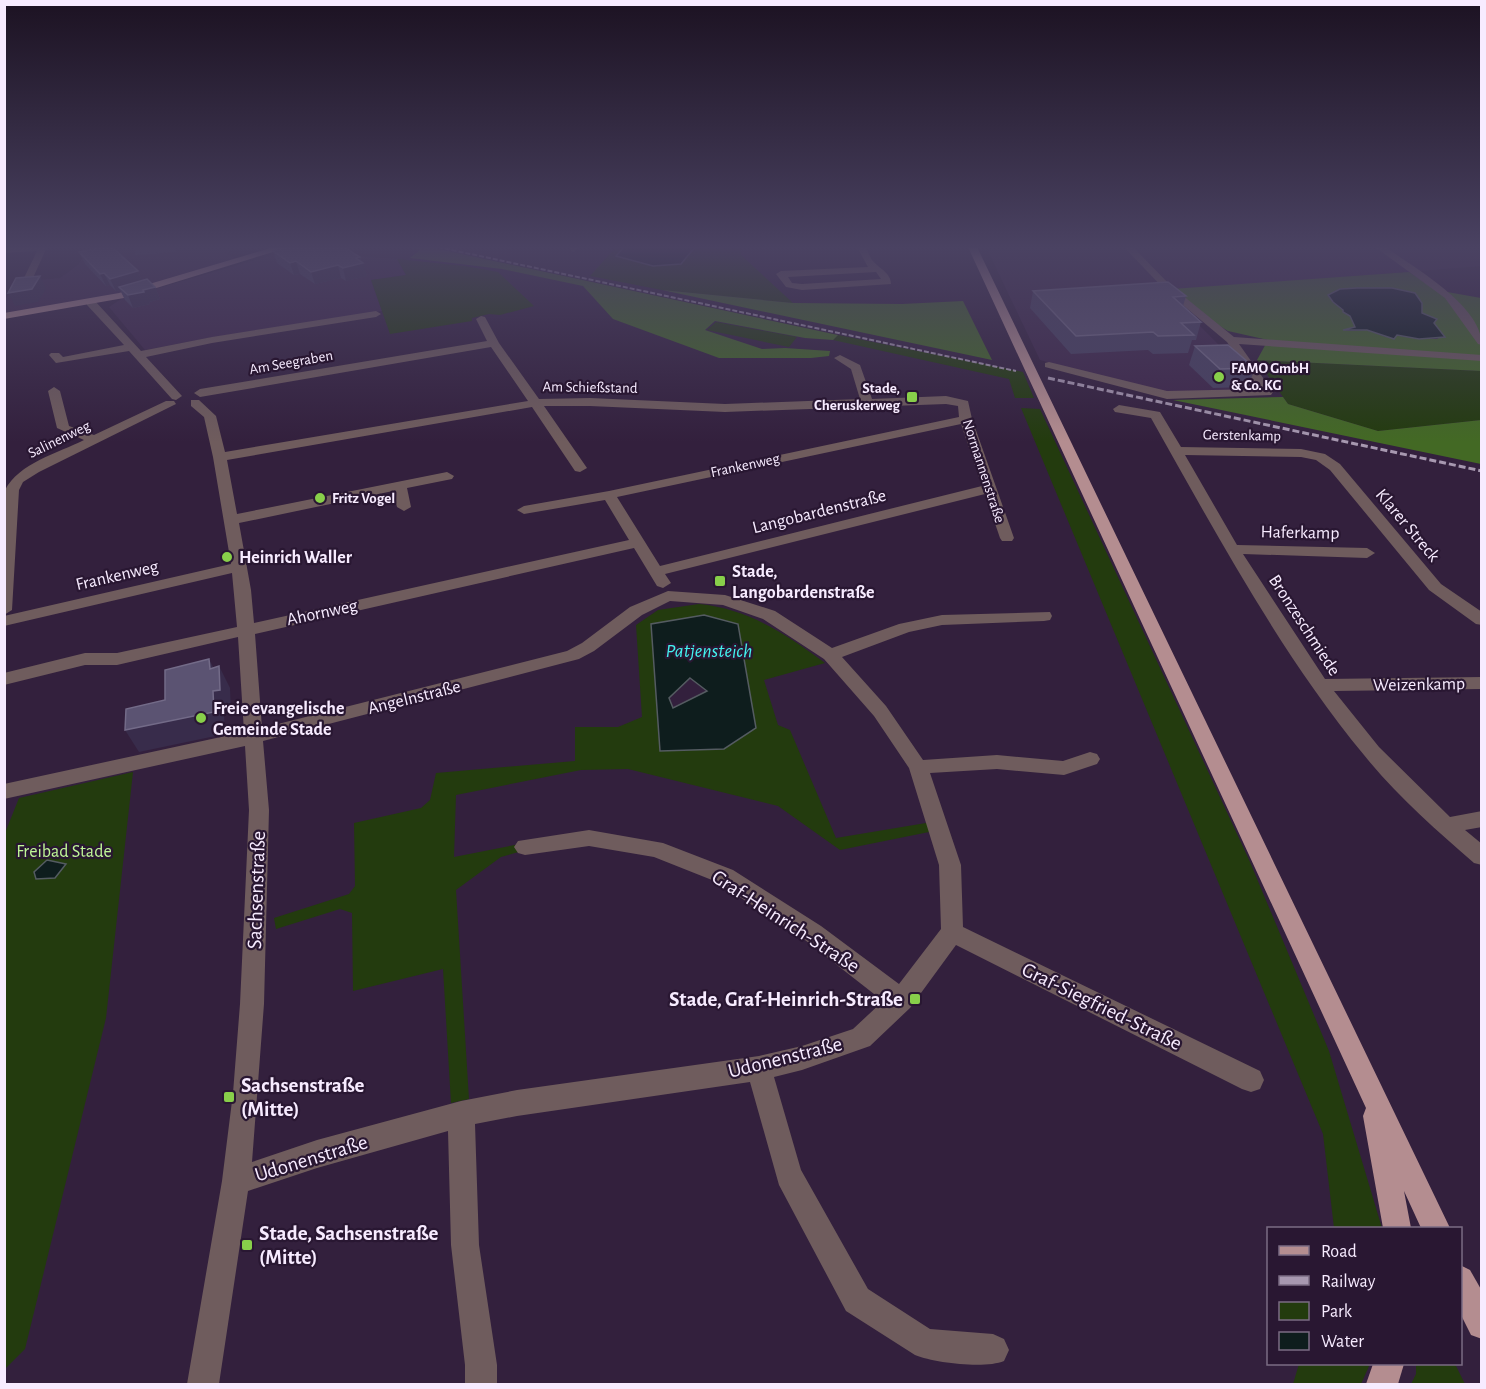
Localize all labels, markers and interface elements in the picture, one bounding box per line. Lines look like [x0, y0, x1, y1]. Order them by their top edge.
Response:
street label: Am Seegraben [248, 348, 334, 377]
place label: FAMO GmbH & Co. KG [1231, 361, 1309, 393]
marker: FAMO GmbH & Co. KG [1212, 370, 1226, 384]
street label: Am Schießstand [542, 379, 638, 396]
place label: Stade, Cheruskerweg [814, 381, 900, 413]
marker: Stade, Cheruskerweg [905, 390, 919, 404]
street label: Normannenstraße [960, 417, 1007, 525]
street label: Salinenweg [26, 418, 93, 461]
street label: Gerstenkamp [1203, 427, 1281, 444]
street label: Frankenweg [709, 451, 782, 480]
street label: Klarer Streck [1372, 486, 1443, 566]
street label: Langobardenstraße [750, 487, 888, 537]
marker: Fritz Vogel [313, 491, 327, 505]
place label: Fritz Vogel [332, 491, 395, 506]
street label: Haferkamp [1260, 523, 1340, 543]
place label: Heinrich Waller [239, 549, 353, 567]
marker: Heinrich Waller [220, 550, 234, 564]
street label: Frankenweg [74, 558, 160, 594]
place label: Stade, Langobardenstraße [732, 563, 874, 602]
street label: Bronzeschmiede [1265, 572, 1343, 679]
marker: Stade, Langobardenstraße [713, 574, 727, 588]
street label: Ahornweg [285, 597, 359, 629]
water label: Patjensteich [666, 641, 752, 661]
street label: Weizenkamp [1373, 675, 1465, 695]
street label: Angelnstraße [366, 678, 462, 718]
place label: Freie evangelische Gemeinde Stade [213, 700, 344, 739]
marker: Freie evangelische Gemeinde Stade [194, 711, 208, 725]
street label: Sachsenstraße [244, 830, 269, 950]
park label: Freibad Stade [16, 843, 112, 861]
street label: Graf-Heinrich-Straße [708, 866, 863, 977]
street label: Graf-Siegfried-Straße [1018, 959, 1185, 1054]
place label: Stade, Graf-Heinrich-Straße [669, 989, 903, 1010]
marker: Stade, Graf-Heinrich-Straße [908, 992, 922, 1006]
street label: Udonenstraße [726, 1033, 844, 1082]
place label: Sachsenstraße (Mitte) [241, 1075, 364, 1120]
marker: Sachsenstraße (Mitte) [222, 1090, 236, 1104]
street label: Udonenstraße [252, 1131, 370, 1186]
place label: Stade, Sachsenstraße (Mitte) [259, 1223, 439, 1268]
legend [1267, 1227, 1462, 1365]
marker: Stade, Sachsenstraße (Mitte) [240, 1238, 254, 1252]
text: Road [1321, 1243, 1357, 1261]
text: Railway [1321, 1273, 1376, 1291]
text: Park [1321, 1303, 1353, 1321]
text: Water [1321, 1333, 1364, 1351]

